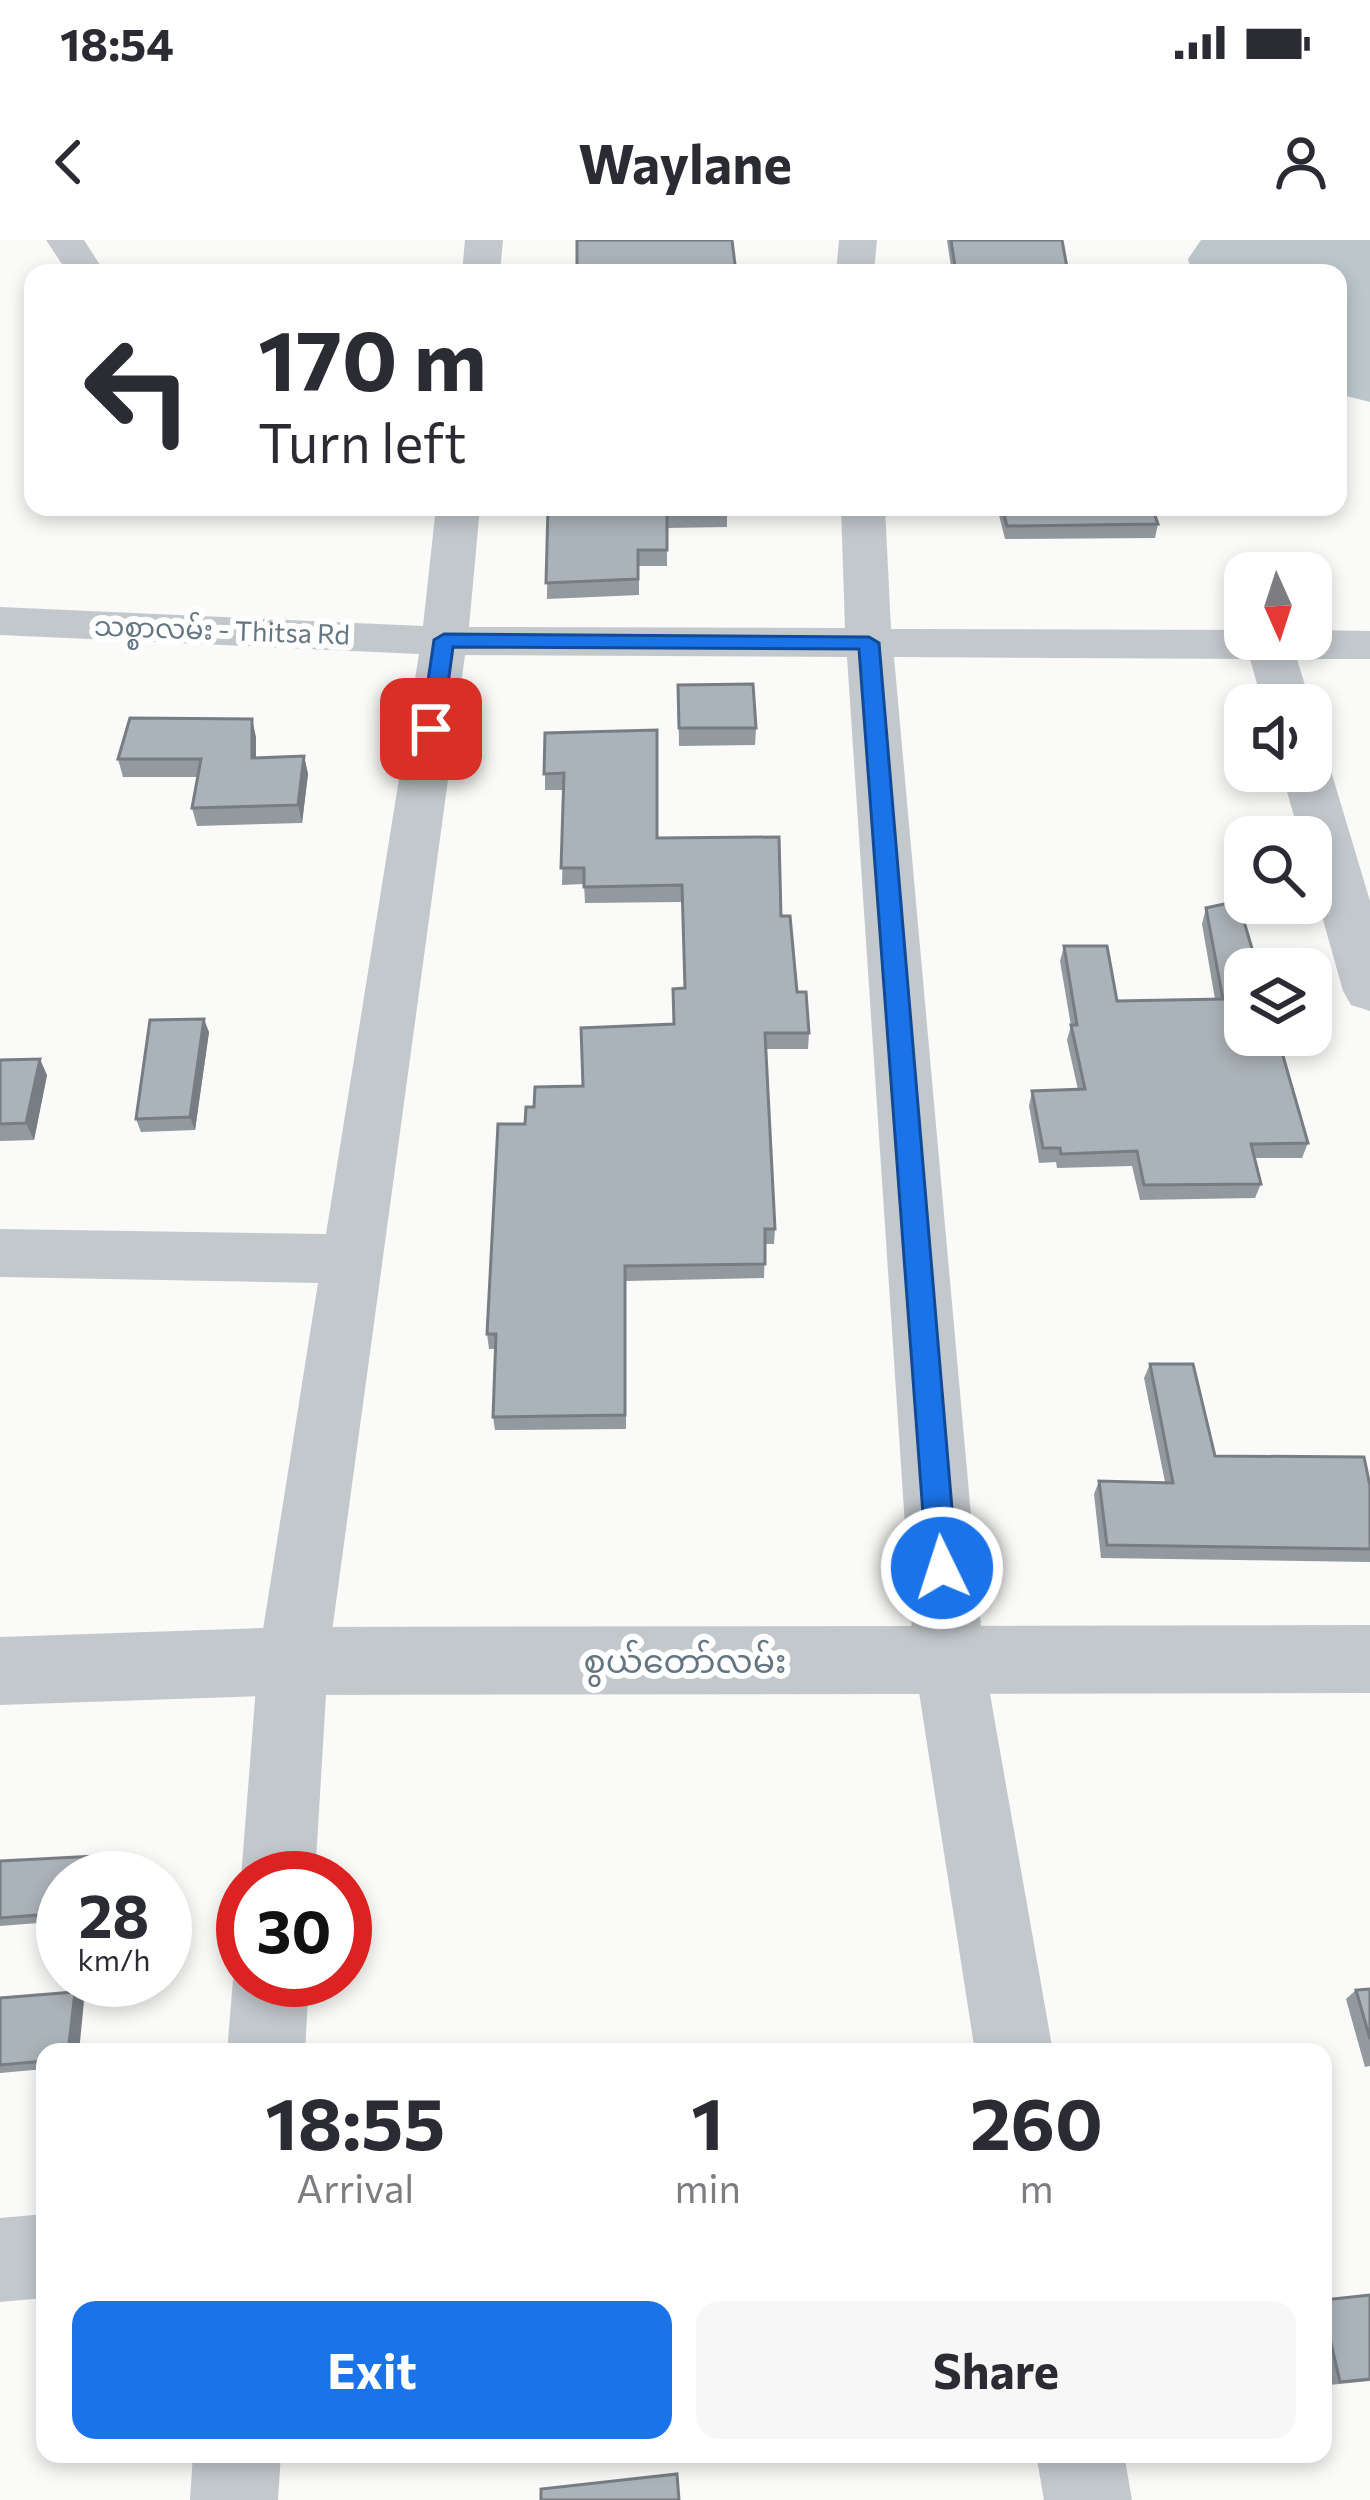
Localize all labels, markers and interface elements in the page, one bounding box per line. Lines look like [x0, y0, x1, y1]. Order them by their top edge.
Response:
text: 18:54 [60, 15, 174, 70]
icon: back [36, 129, 102, 195]
text: Waylane [578, 129, 792, 195]
icon: person [1268, 129, 1334, 195]
text: 170 m [258, 306, 487, 408]
icon: left [60, 312, 216, 468]
text: Turn left [258, 408, 466, 474]
north arrow [1224, 552, 1332, 660]
map controls [1224, 552, 1332, 1056]
street label: သစ္စာလမ်း - Thitsa Rd [93, 608, 350, 658]
pin [380, 678, 482, 780]
button: sound [1224, 684, 1332, 792]
icon: arrive [398, 696, 464, 762]
button: search [1224, 816, 1332, 924]
button: layers [1224, 948, 1332, 1056]
position arrow [879, 1505, 1005, 1631]
street label: စွယ်တော်လမ်း [584, 1639, 786, 1687]
speed limit sign: 30 [216, 1851, 372, 2007]
text: 28 [79, 1877, 149, 1950]
text: km/h [78, 1940, 150, 1977]
text: 18:55 [265, 2077, 445, 2165]
text: 1 [691, 2077, 724, 2165]
text: 260 [970, 2077, 1103, 2165]
text: Arrival [296, 2163, 414, 2211]
text: min [674, 2163, 741, 2211]
text: m [1019, 2163, 1053, 2211]
button: Exit [72, 2301, 672, 2439]
button: Share [696, 2301, 1296, 2439]

